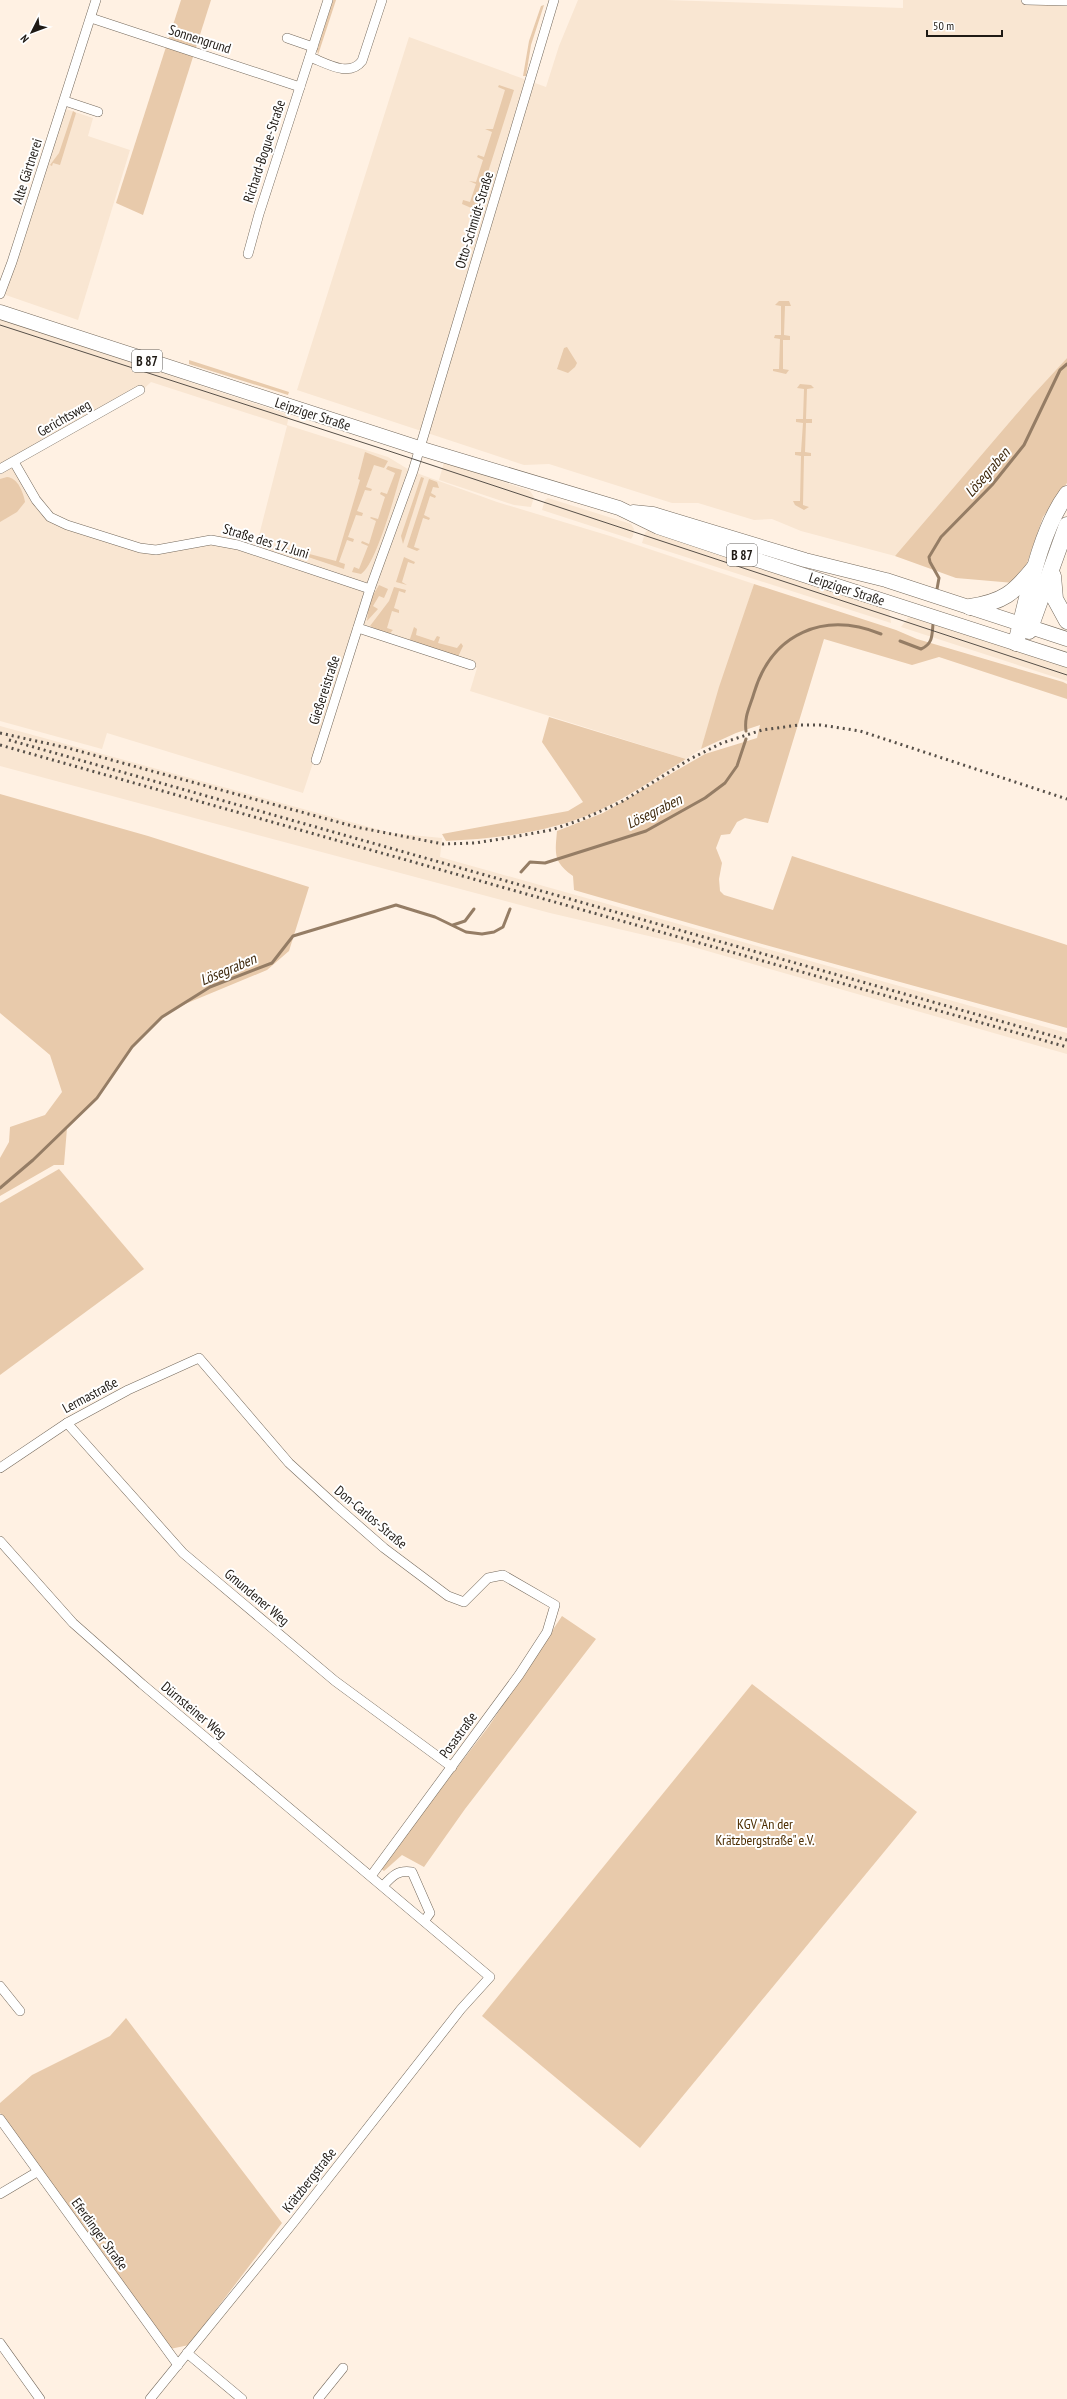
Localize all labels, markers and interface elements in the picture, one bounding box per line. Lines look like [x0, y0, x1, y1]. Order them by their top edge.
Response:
north arrow [12, 12, 52, 52]
scale bar [927, 12, 1002, 38]
text: 50 m [933, 18, 954, 33]
street label: Sonnengrund [167, 20, 233, 58]
text: N [17, 32, 32, 46]
street label: Richard-Bogue-Straße [239, 97, 289, 205]
street label: Alte Gärtnerei [8, 136, 46, 206]
street label: Otto-Schmidt-Straße [451, 169, 497, 271]
road number: B 87 [132, 350, 162, 372]
street label: Leipziger Straße [273, 393, 353, 435]
street label: Gerichtsweg [34, 395, 94, 441]
water label: Lösegraben [960, 442, 1014, 501]
street label: Straße des 17. Juni [221, 519, 311, 563]
road number: B 87 [727, 544, 757, 566]
street label: Leipziger Straße [807, 568, 887, 610]
street label: Gießereistraße [304, 653, 344, 727]
water label: Lösegraben [623, 789, 686, 832]
water label: Lösegraben [197, 948, 260, 989]
street label: Lermastraße [59, 1373, 121, 1417]
street label: Don-Carlos-Straße [331, 1481, 411, 1553]
street label: Gmundener Weg [221, 1565, 293, 1629]
street label: Dürnsteiner Weg [158, 1677, 230, 1743]
street label: Posastraße [435, 1708, 481, 1762]
park label: KGV "An der Krätzbergstraße" e.V. [715, 1815, 815, 1849]
street label: Krätzbergstraße [278, 2144, 340, 2216]
street label: Eferdinger Straße [68, 2194, 132, 2274]

